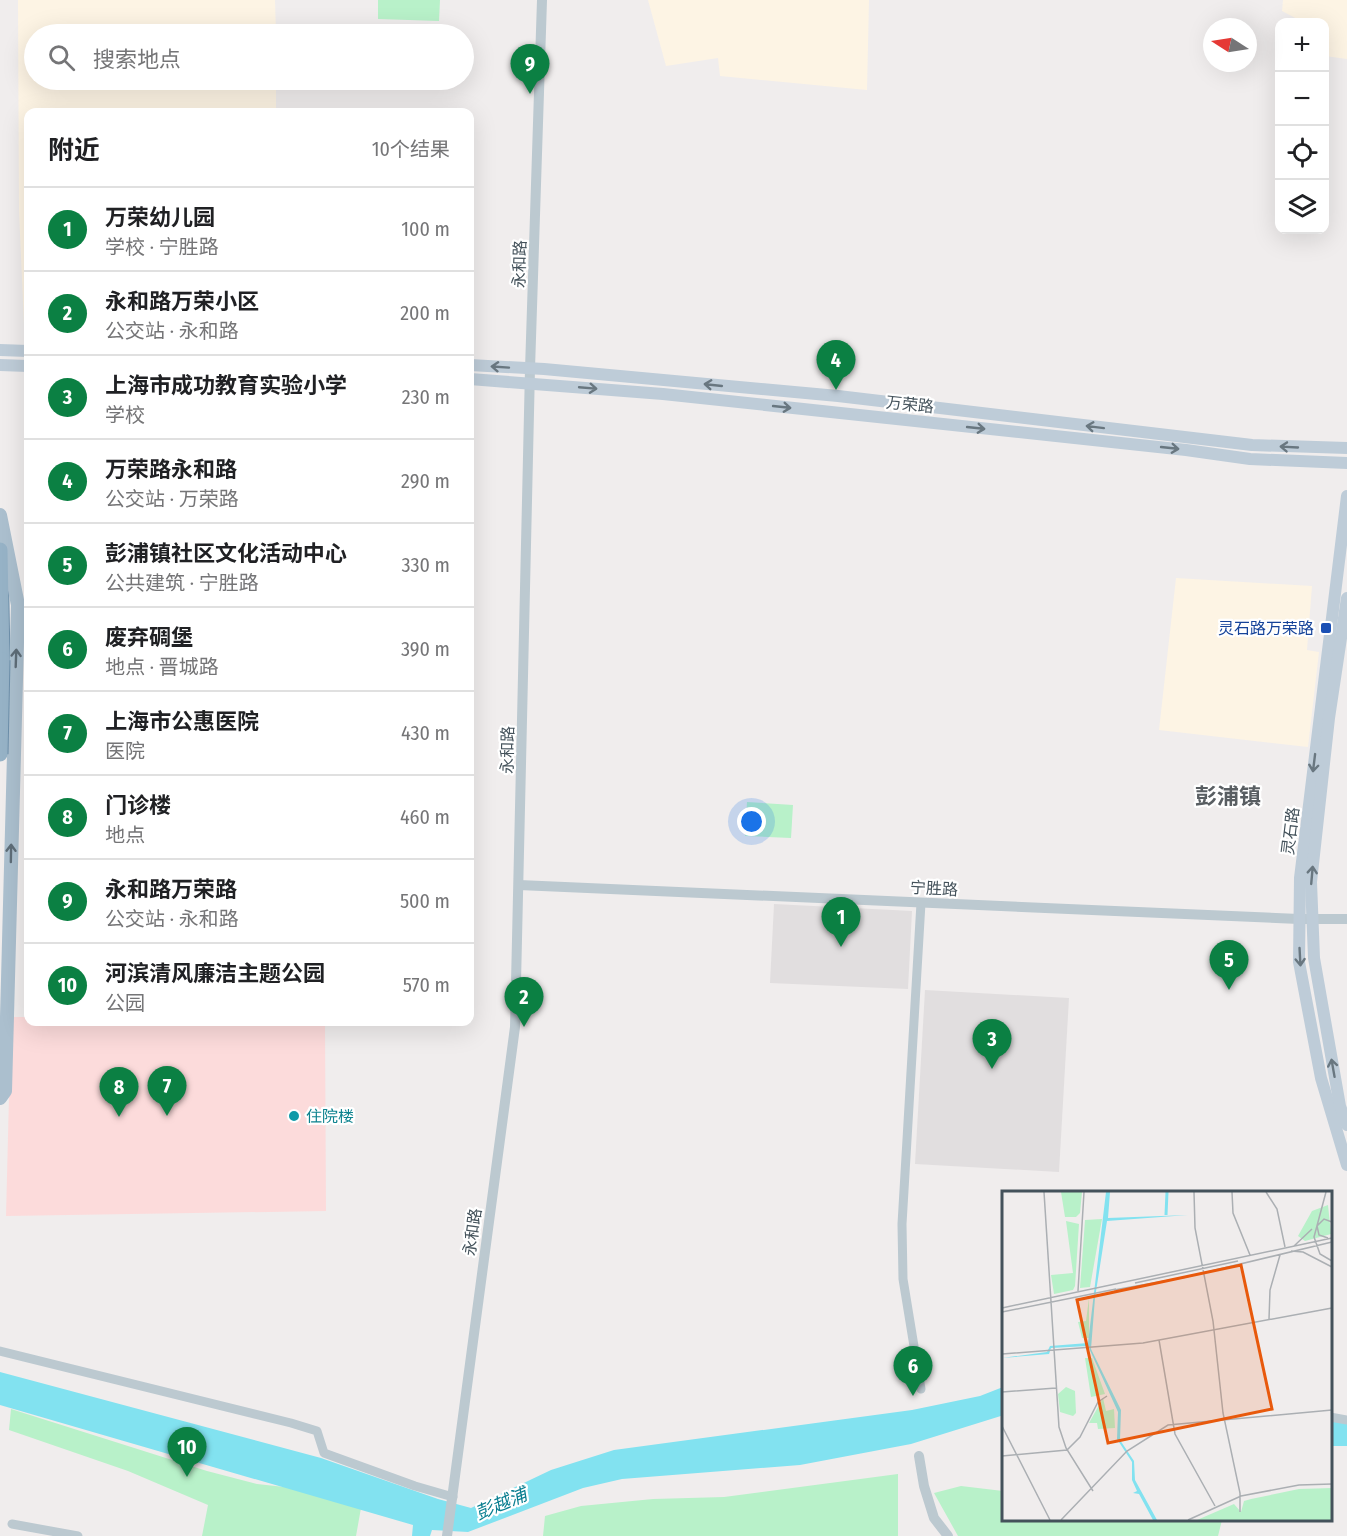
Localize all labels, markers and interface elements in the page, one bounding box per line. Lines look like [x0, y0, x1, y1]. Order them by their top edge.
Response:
north arrow [1203, 18, 1257, 72]
map controls [1275, 18, 1329, 234]
button: + [1275, 18, 1329, 72]
search box [24, 24, 474, 90]
icon: search [45, 41, 78, 74]
pin: 9 [510, 44, 550, 94]
text: 搜索地点 [93, 46, 181, 73]
button: − [1275, 72, 1329, 126]
button: locate [1275, 126, 1329, 180]
text: 附近 [48, 135, 100, 166]
text: 10个结果 [372, 137, 450, 161]
button: layers [1275, 180, 1329, 234]
text: 万荣幼儿园 [105, 204, 215, 231]
text: 1 [63, 217, 72, 241]
text: 100 m [401, 217, 450, 241]
text: 学校 · 宁胜路 [105, 235, 219, 259]
street label: 永和路 [509, 240, 530, 288]
text: 永和路万荣小区 [105, 288, 259, 315]
text: 2 [63, 301, 72, 325]
text: 200 m [400, 301, 450, 325]
text: 公交站 · 永和路 [105, 319, 239, 343]
pin: 4 [816, 340, 856, 390]
one-way arrow [490, 361, 510, 372]
text: 上海市成功教育实验小学 [105, 372, 347, 399]
one-way arrow [704, 379, 724, 390]
one-way arrow [578, 383, 598, 394]
text: 3 [63, 385, 72, 409]
text: 230 m [402, 385, 450, 409]
street label: 万荣路 [885, 393, 935, 416]
one-way arrow [772, 402, 792, 413]
text: 学校 [105, 403, 145, 427]
one-way arrow [1085, 421, 1105, 432]
one-way arrow [966, 423, 986, 434]
one-way arrow [1279, 442, 1299, 453]
one-way arrow [1160, 443, 1180, 454]
text: 万荣路永和路 [105, 456, 237, 483]
text: 4 [62, 469, 73, 493]
text: 290 m [401, 469, 450, 493]
text: 公交站 · 万荣路 [105, 487, 239, 511]
text: 彭浦镇社区文化活动中心 [105, 540, 347, 567]
text: 5 [63, 553, 72, 577]
text: 330 m [401, 553, 450, 577]
text: 公共建筑 · 宁胜路 [105, 571, 259, 595]
place label: 灵石路万荣路 [1218, 619, 1314, 638]
marker: 灵石路万荣路 [1319, 621, 1333, 635]
text: 废弃碉堡 [105, 624, 193, 651]
text: 6 [62, 637, 73, 661]
text: 390 m [401, 637, 450, 661]
one-way arrow [10, 648, 22, 668]
text: 地点 · 晋城路 [105, 655, 219, 679]
text: 上海市公惠医院 [105, 708, 259, 735]
text: 7 [63, 721, 72, 745]
text: 430 m [401, 721, 450, 745]
street label: 永和路 [498, 726, 517, 774]
text: 医院 [105, 739, 145, 763]
one-way arrow [1309, 752, 1320, 772]
district label: 彭浦镇 [1195, 783, 1261, 810]
text: 门诊楼 [105, 792, 171, 819]
text: 8 [62, 805, 73, 829]
text: 460 m [400, 805, 450, 829]
street label: 灵石路 [1278, 806, 1303, 856]
your location [737, 807, 766, 836]
text: 地点 [105, 823, 145, 847]
one-way arrow [5, 843, 17, 863]
one-way arrow [1307, 866, 1318, 885]
text: 永和路万荣路 [105, 876, 237, 903]
street label: 宁胜路 [910, 878, 958, 899]
text: 9 [62, 889, 73, 913]
text: 500 m [400, 889, 450, 913]
pin: 1 [822, 898, 860, 947]
text: 公交站 · 永和路 [105, 907, 239, 931]
pin: 5 [1210, 940, 1248, 990]
one-way arrow [1294, 946, 1305, 966]
text: 河滨清风廉洁主题公园 [105, 960, 325, 987]
text: 10 [58, 973, 77, 997]
text: 570 m [403, 973, 450, 997]
pin: 2 [504, 978, 544, 1027]
text: 公园 [105, 991, 145, 1015]
pin: 3 [972, 1020, 1012, 1069]
one-way arrow [1327, 1059, 1338, 1079]
pin: 7 [148, 1066, 186, 1116]
pin: 8 [100, 1068, 138, 1117]
place label: 住院楼 [306, 1107, 354, 1126]
marker: 住院楼 [287, 1109, 301, 1123]
inset map [1002, 1191, 1332, 1521]
street label: 永和路 [460, 1207, 485, 1257]
pin: 6 [894, 1346, 932, 1396]
pin: 10 [168, 1428, 207, 1477]
water label: 彭越浦 [472, 1482, 533, 1525]

